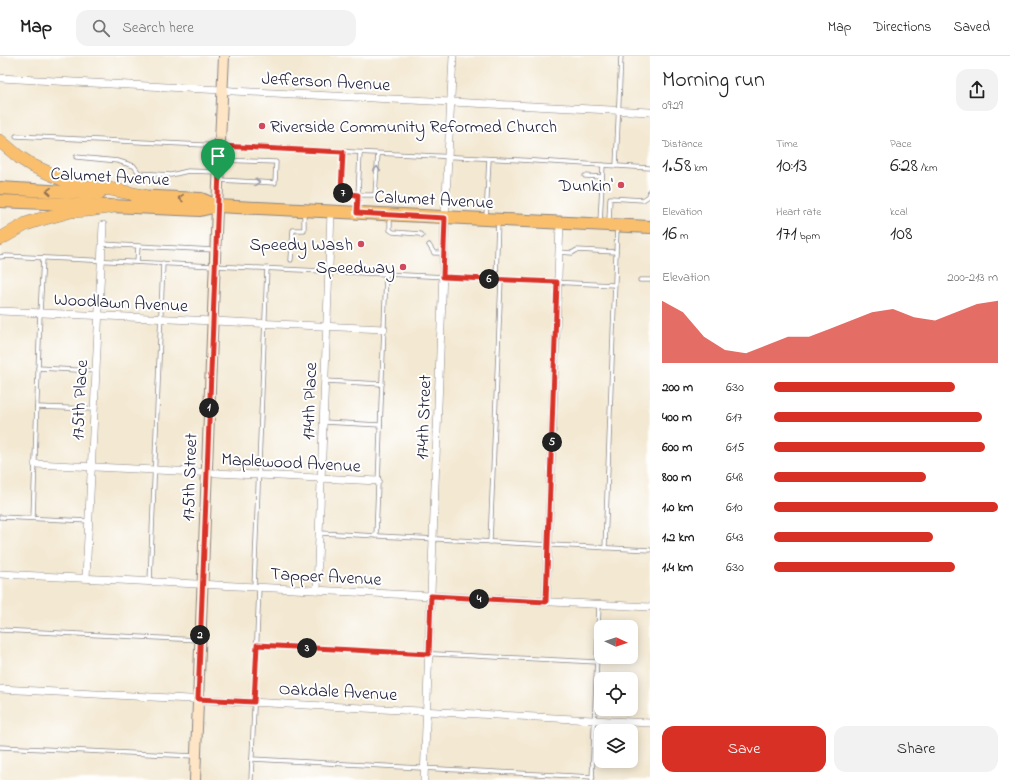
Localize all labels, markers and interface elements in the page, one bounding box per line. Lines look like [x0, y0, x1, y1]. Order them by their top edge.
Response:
search box [76, 10, 356, 46]
text: Map [20, 14, 52, 41]
icon: search [90, 17, 112, 39]
text: Search here [122, 17, 194, 39]
text: Map [828, 17, 851, 38]
text: Directions [873, 17, 931, 38]
text: Saved [953, 17, 990, 38]
text: Morning run [662, 65, 765, 97]
street label: Jefferson Avenue [261, 67, 392, 99]
button: share [956, 69, 998, 111]
text: 09:29 [662, 96, 683, 115]
place label: Riverside Community Reformed Church [270, 115, 557, 141]
marker: Riverside Community Reformed Church [257, 121, 267, 131]
text: Distance [662, 136, 703, 152]
text: Time [776, 136, 798, 152]
text: Pace [890, 136, 911, 152]
pin [201, 139, 235, 180]
icon: arrive [207, 145, 229, 167]
text: 1.58 [662, 152, 691, 181]
text: 10:13 [776, 152, 807, 181]
text: 6:28 [890, 152, 918, 181]
text: km [691, 160, 708, 176]
text: /km [918, 160, 937, 176]
street label: Calumet Avenue [50, 162, 171, 194]
one-way arrow [372, 166, 381, 172]
place label: Dunkin' [558, 174, 613, 200]
one-way arrow [254, 178, 260, 186]
marker: Dunkin' [616, 180, 626, 190]
pin: 7 [333, 183, 353, 203]
text: 7 [341, 185, 345, 201]
street label: Calumet Avenue [374, 185, 495, 217]
one-way arrow [46, 186, 52, 195]
one-way arrow [178, 194, 184, 203]
text: Elevation [662, 204, 702, 220]
text: Heart rate [776, 204, 821, 220]
text: kcal [890, 204, 908, 220]
text: 16 [662, 220, 677, 249]
text: 171 [776, 220, 797, 249]
text: 108 [890, 220, 913, 249]
text: m [677, 228, 688, 244]
text: bpm [797, 228, 820, 244]
place label: Speedy Wash [250, 233, 353, 259]
marker: Speedy Wash [356, 239, 366, 249]
place label: Speedway [316, 256, 395, 282]
marker: Speedway [398, 262, 408, 272]
text: Elevation [662, 268, 710, 287]
text: 200–213 m [947, 268, 998, 287]
pin: 6 [479, 269, 499, 289]
text: 6 [487, 271, 491, 287]
street label: Woodlawn Avenue [53, 287, 190, 321]
street label: 175th Place [66, 358, 96, 441]
street label: 174th Place [297, 361, 325, 440]
street label: 174th Street [411, 374, 439, 460]
text: 200 m [662, 378, 693, 397]
text: 6:30 [726, 378, 744, 397]
pin: 1 [199, 398, 219, 418]
text: 1 [207, 400, 211, 416]
text: 400 m [662, 408, 692, 427]
text: 6:17 [726, 408, 742, 427]
pin: 5 [542, 432, 562, 452]
street label: 175th Street [176, 433, 206, 521]
text: 5 [549, 434, 555, 450]
text: 600 m [662, 438, 692, 457]
text: 6:15 [726, 438, 744, 457]
street label: Maplewood Avenue [220, 447, 362, 481]
text: 800 m [662, 468, 691, 487]
text: 6:48 [726, 468, 743, 487]
text: 1.0 km [662, 498, 693, 517]
text: 6:10 [726, 498, 743, 517]
text: 1.2 km [662, 528, 694, 547]
text: 6:43 [726, 528, 744, 547]
text: 1.4 km [662, 558, 693, 577]
text: 6:30 [726, 558, 744, 577]
street label: Tapper Avenue [269, 562, 383, 594]
pin: 4 [469, 589, 489, 609]
text: 4 [477, 591, 481, 607]
north arrow [594, 620, 638, 664]
map controls [594, 620, 638, 768]
pin: 2 [190, 625, 210, 645]
text: 2 [197, 627, 203, 643]
pin: 3 [297, 638, 317, 658]
text: 3 [305, 640, 309, 656]
button: locate [594, 672, 638, 716]
street label: Oakdale Avenue [278, 677, 399, 709]
button: layers [594, 724, 638, 768]
button: Save [662, 726, 826, 772]
button: Share [834, 726, 998, 772]

